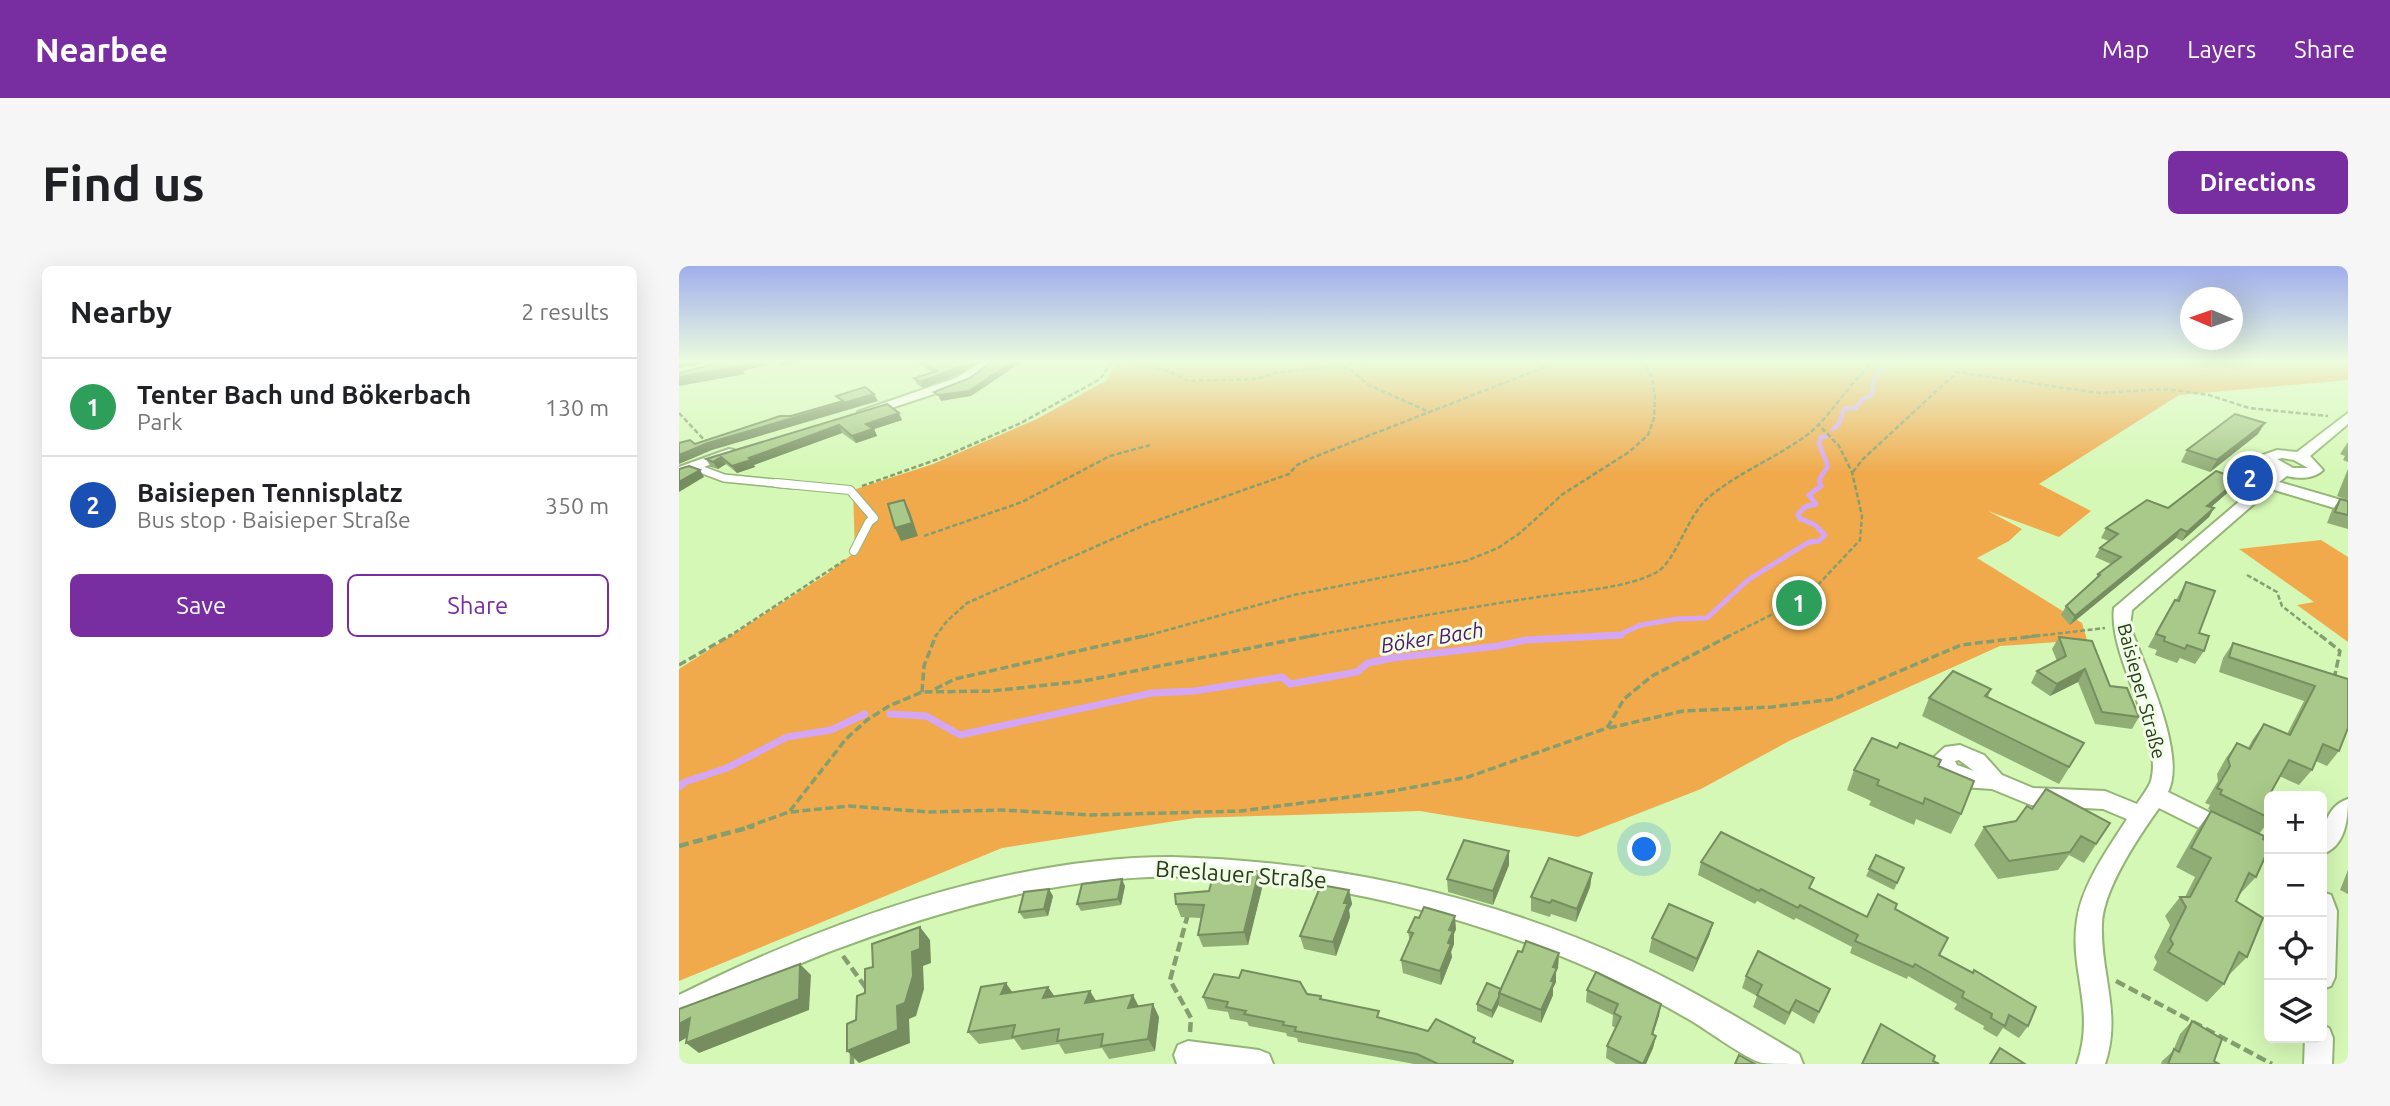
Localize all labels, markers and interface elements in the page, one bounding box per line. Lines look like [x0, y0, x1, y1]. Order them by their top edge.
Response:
text: Nearbee [35, 31, 168, 68]
text: Map [2102, 36, 2149, 63]
text: Layers [2187, 36, 2256, 63]
text: Share [2294, 36, 2355, 63]
button: Directions [2168, 151, 2348, 214]
text: Find us [42, 155, 205, 210]
north arrow [2180, 287, 2243, 350]
text: Nearby [70, 295, 172, 329]
text: 2 results [521, 299, 609, 324]
text: Tenter Bach und Bökerbach [137, 380, 471, 409]
text: 1 [87, 395, 99, 420]
text: 130 m [545, 395, 609, 420]
text: Park [137, 409, 183, 434]
pin: 2 [2227, 452, 2273, 504]
text: Baisiepen Tennisplatz [137, 478, 403, 507]
text: 2 [87, 493, 99, 518]
text: 350 m [545, 493, 609, 518]
text: Bus stop · Baisieper Straße [137, 507, 411, 532]
button: Save [70, 574, 333, 637]
button: Share [347, 574, 609, 637]
pin: 1 [1776, 577, 1822, 629]
water label: Böker Bach [1379, 617, 1485, 657]
street label: Baisieper Straße [2113, 621, 2171, 761]
map controls [2264, 791, 2327, 1043]
button: + [2264, 791, 2327, 854]
your location [1627, 832, 1661, 866]
button: − [2264, 854, 2327, 917]
street label: Breslauer Straße [1154, 856, 1328, 892]
button: locate [2264, 917, 2327, 980]
button: layers [2264, 980, 2327, 1043]

